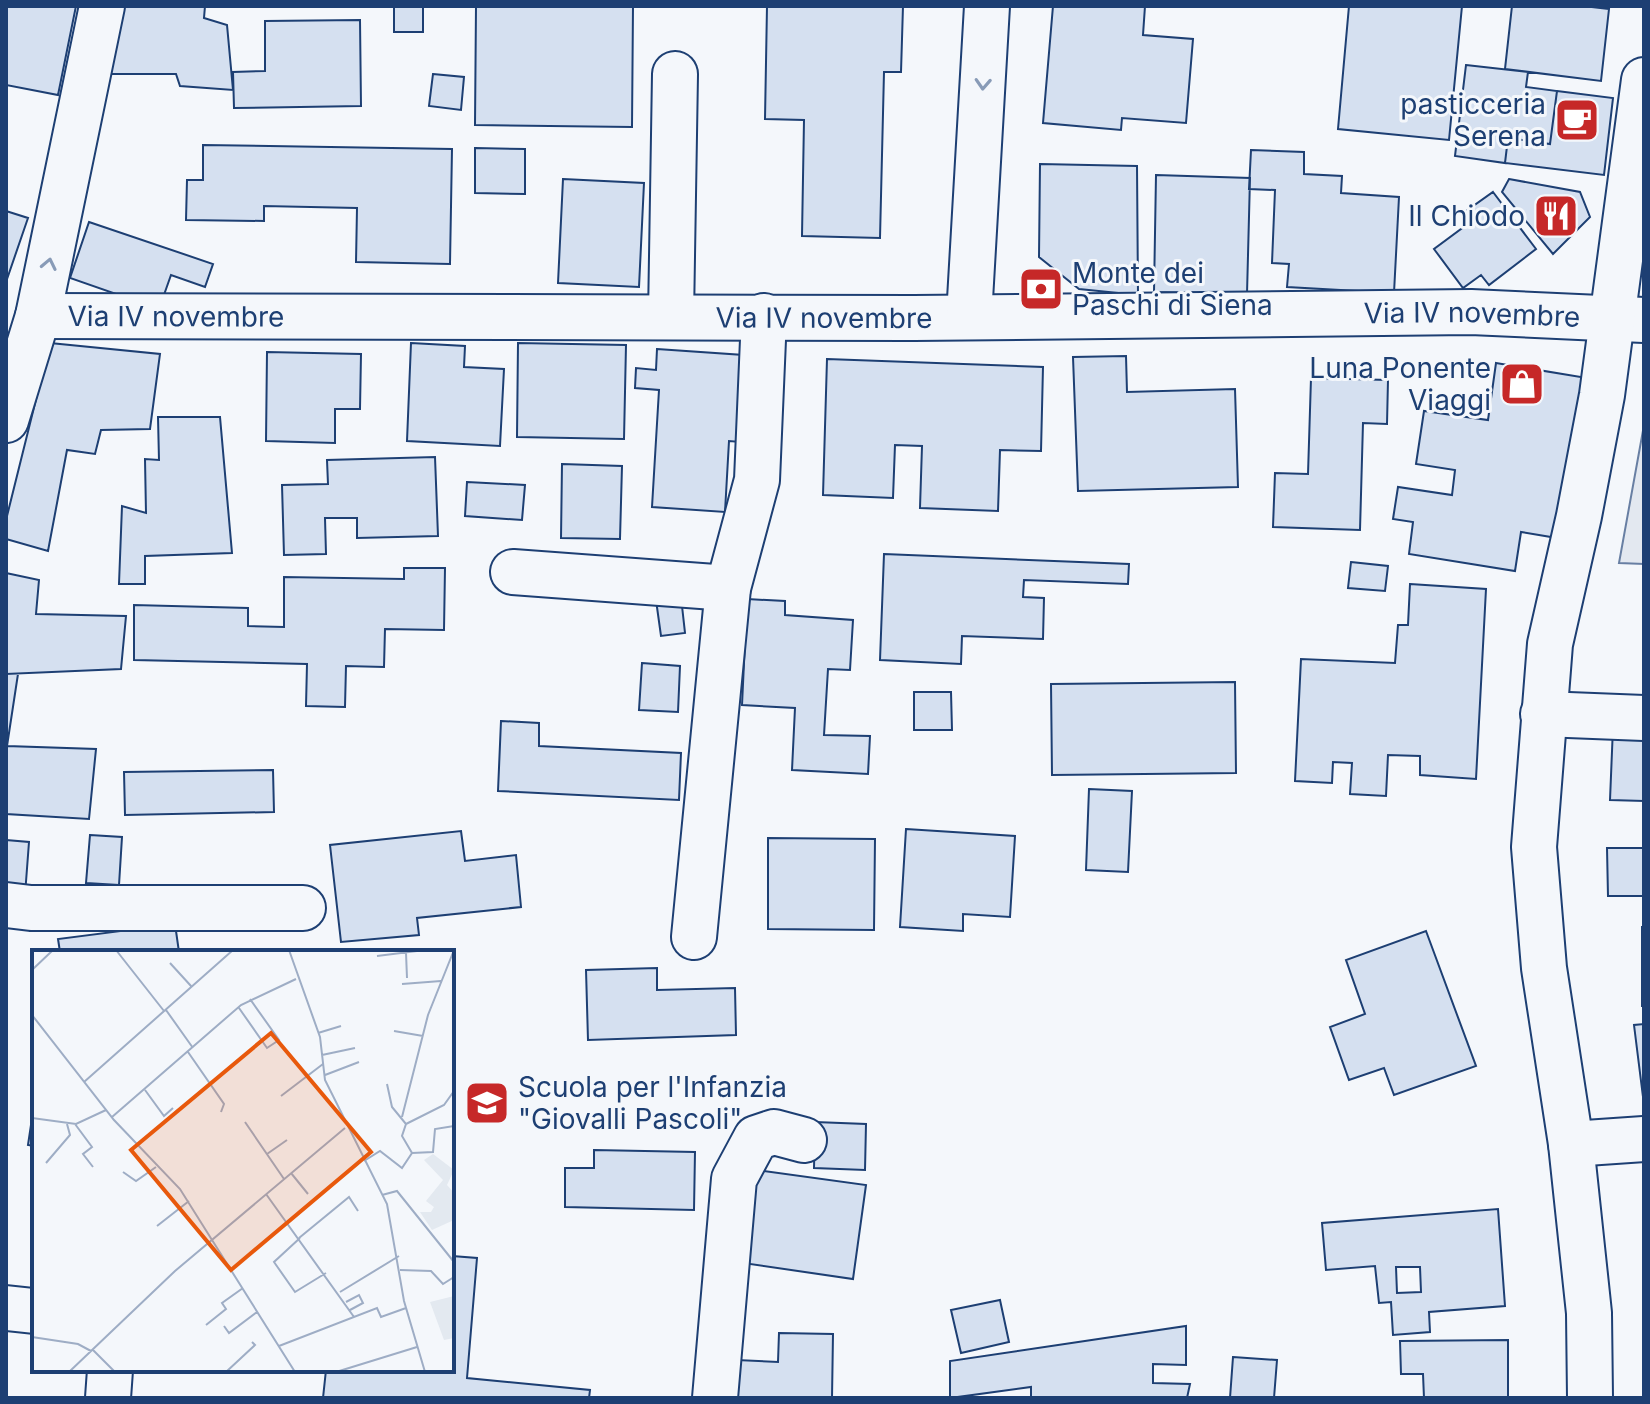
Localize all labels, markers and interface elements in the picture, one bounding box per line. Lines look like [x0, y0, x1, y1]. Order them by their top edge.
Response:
one-way arrow [975, 78, 992, 91]
place label: pasticceria Serena [1400, 87, 1546, 153]
cafe icon: pasticceria Serena [1553, 96, 1601, 144]
restaurant icon: Il Chiodo [1532, 192, 1580, 240]
place label: Il Chiodo [1408, 199, 1525, 233]
place label: Monte dei Paschi di Siena [1072, 256, 1273, 322]
one-way arrow [40, 257, 57, 271]
bank icon: Monte dei Paschi di Siena [1017, 265, 1065, 313]
street label: Via IV novembre [1363, 295, 1581, 334]
street label: Via IV novembre [68, 299, 284, 334]
street label: Via IV novembre [716, 301, 933, 335]
place label: Luna Ponente Viaggi [1309, 351, 1491, 417]
shop icon: Luna Ponente Viaggi [1498, 360, 1546, 408]
inset map [32, 950, 454, 1372]
place label: Scuola per l'Infanzia "Giovalli Pascoli" [518, 1070, 787, 1136]
school or university icon: Scuola per l'Infanzia "Giovalli Pascoli" [463, 1079, 511, 1127]

